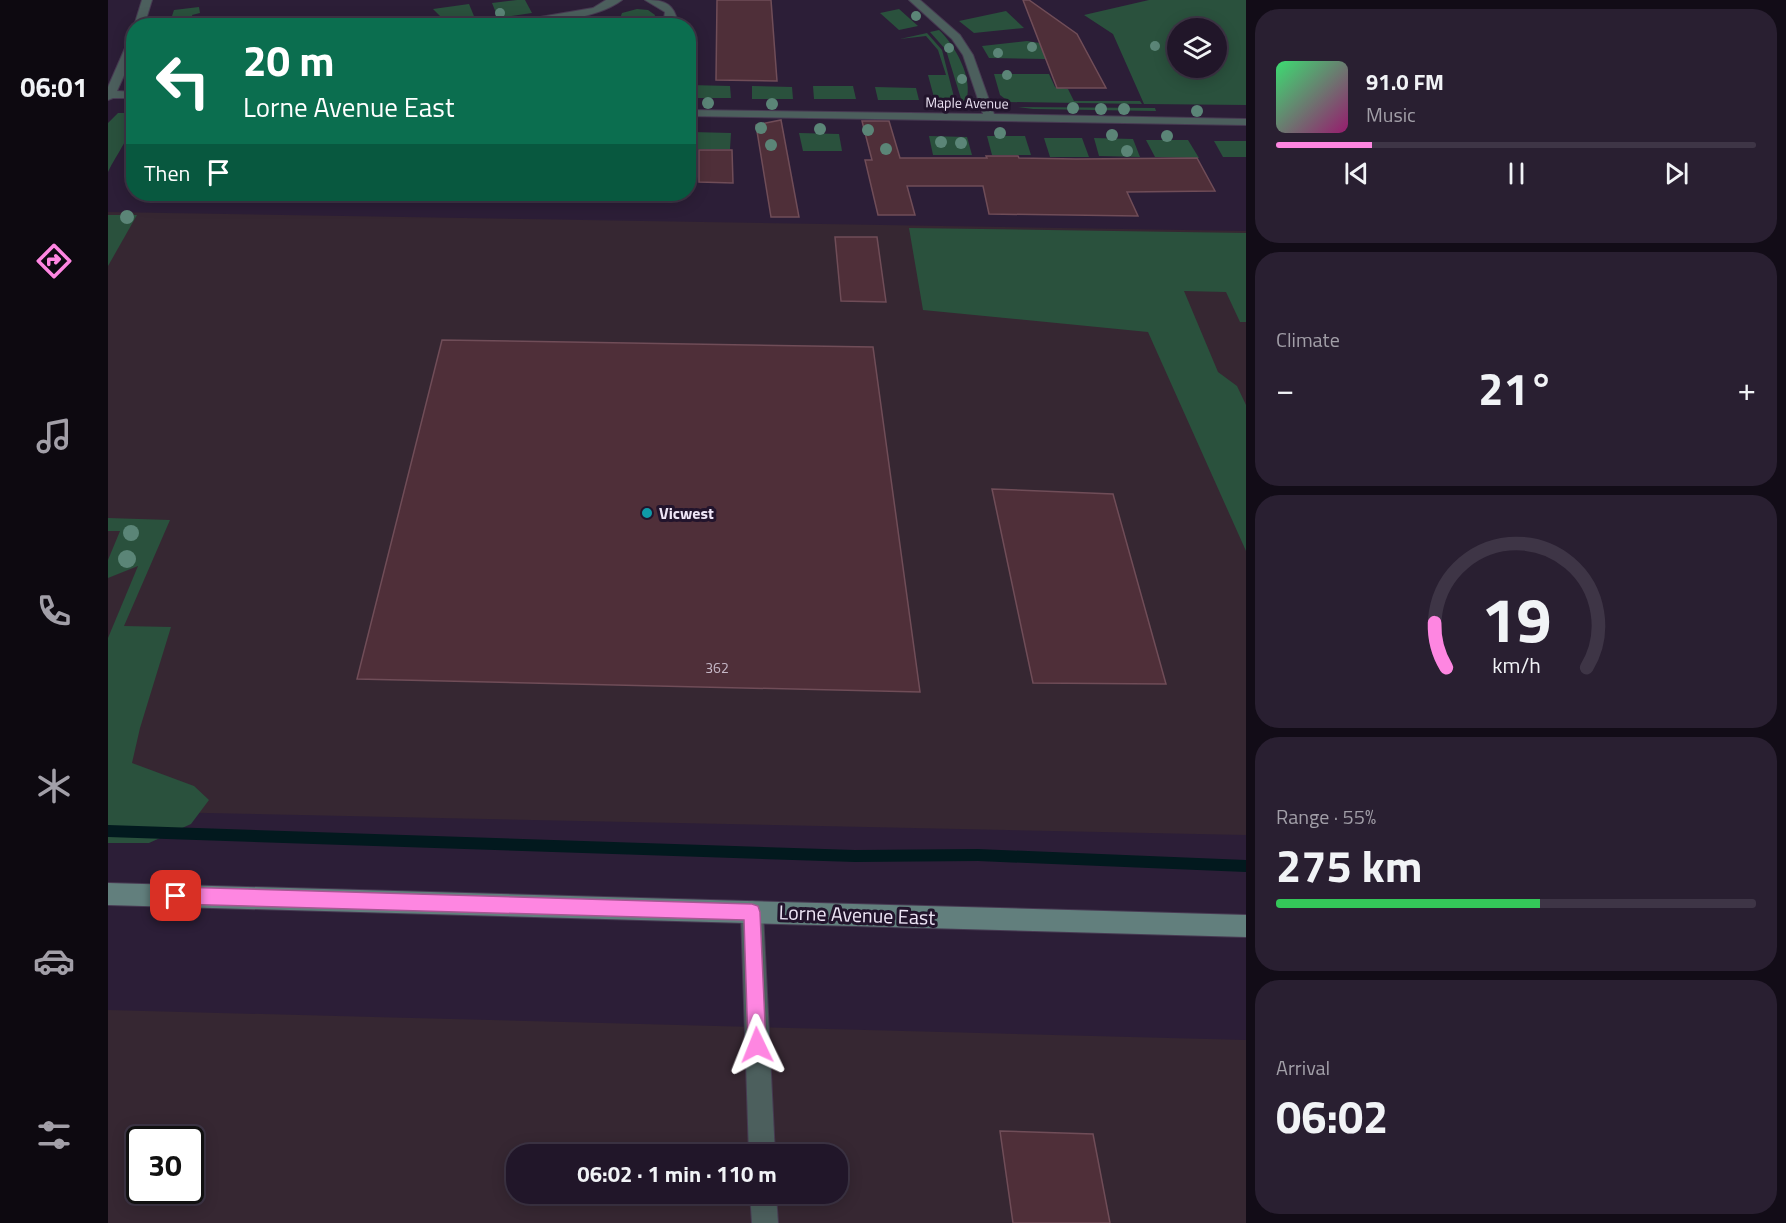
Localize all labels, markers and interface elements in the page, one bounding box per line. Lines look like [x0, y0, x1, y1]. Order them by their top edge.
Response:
map controls [1167, 18, 1227, 78]
button: layers [1167, 18, 1227, 78]
text: 20 m [243, 28, 335, 92]
icon: left [144, 42, 222, 120]
text: 91.0 FM [1366, 65, 1444, 99]
text: 06:01 [20, 66, 88, 107]
text: Lorne Avenue East [243, 86, 454, 127]
street label: Maple Avenue [925, 91, 1009, 114]
text: Music [1366, 99, 1416, 130]
text: Then [144, 156, 190, 190]
icon: arrive [202, 156, 235, 189]
icon: previous [1340, 157, 1373, 190]
icon: pause [1500, 157, 1533, 190]
icon: next [1660, 157, 1693, 190]
icon: directions [33, 240, 75, 282]
text: Climate [1276, 324, 1340, 355]
text: 21° [1478, 354, 1554, 422]
text: − [1276, 364, 1294, 414]
text: + [1738, 364, 1756, 414]
icon: music [33, 415, 75, 457]
place label: Vicwest [659, 501, 714, 525]
marker: Vicwest [640, 506, 654, 520]
text: 19 [1481, 572, 1551, 667]
icon: phone [33, 590, 75, 632]
text: km/h [1492, 650, 1540, 682]
house number: 362 [705, 657, 729, 678]
icon: climate [33, 765, 75, 807]
text: Range · 55% [1276, 801, 1376, 832]
text: 275 km [1276, 831, 1422, 899]
pin [150, 870, 201, 921]
icon: arrive [159, 879, 192, 912]
street label: Lorne Avenue East [778, 896, 936, 933]
icon: car [33, 940, 75, 982]
position arrow [725, 1013, 789, 1077]
text: Arrival [1276, 1052, 1330, 1083]
text: 06:02 [1276, 1082, 1388, 1150]
icon: filters [33, 1114, 75, 1156]
speed limit sign: 30 [126, 1126, 204, 1204]
text: 06:02 · 1 min · 110 m [577, 1157, 777, 1191]

